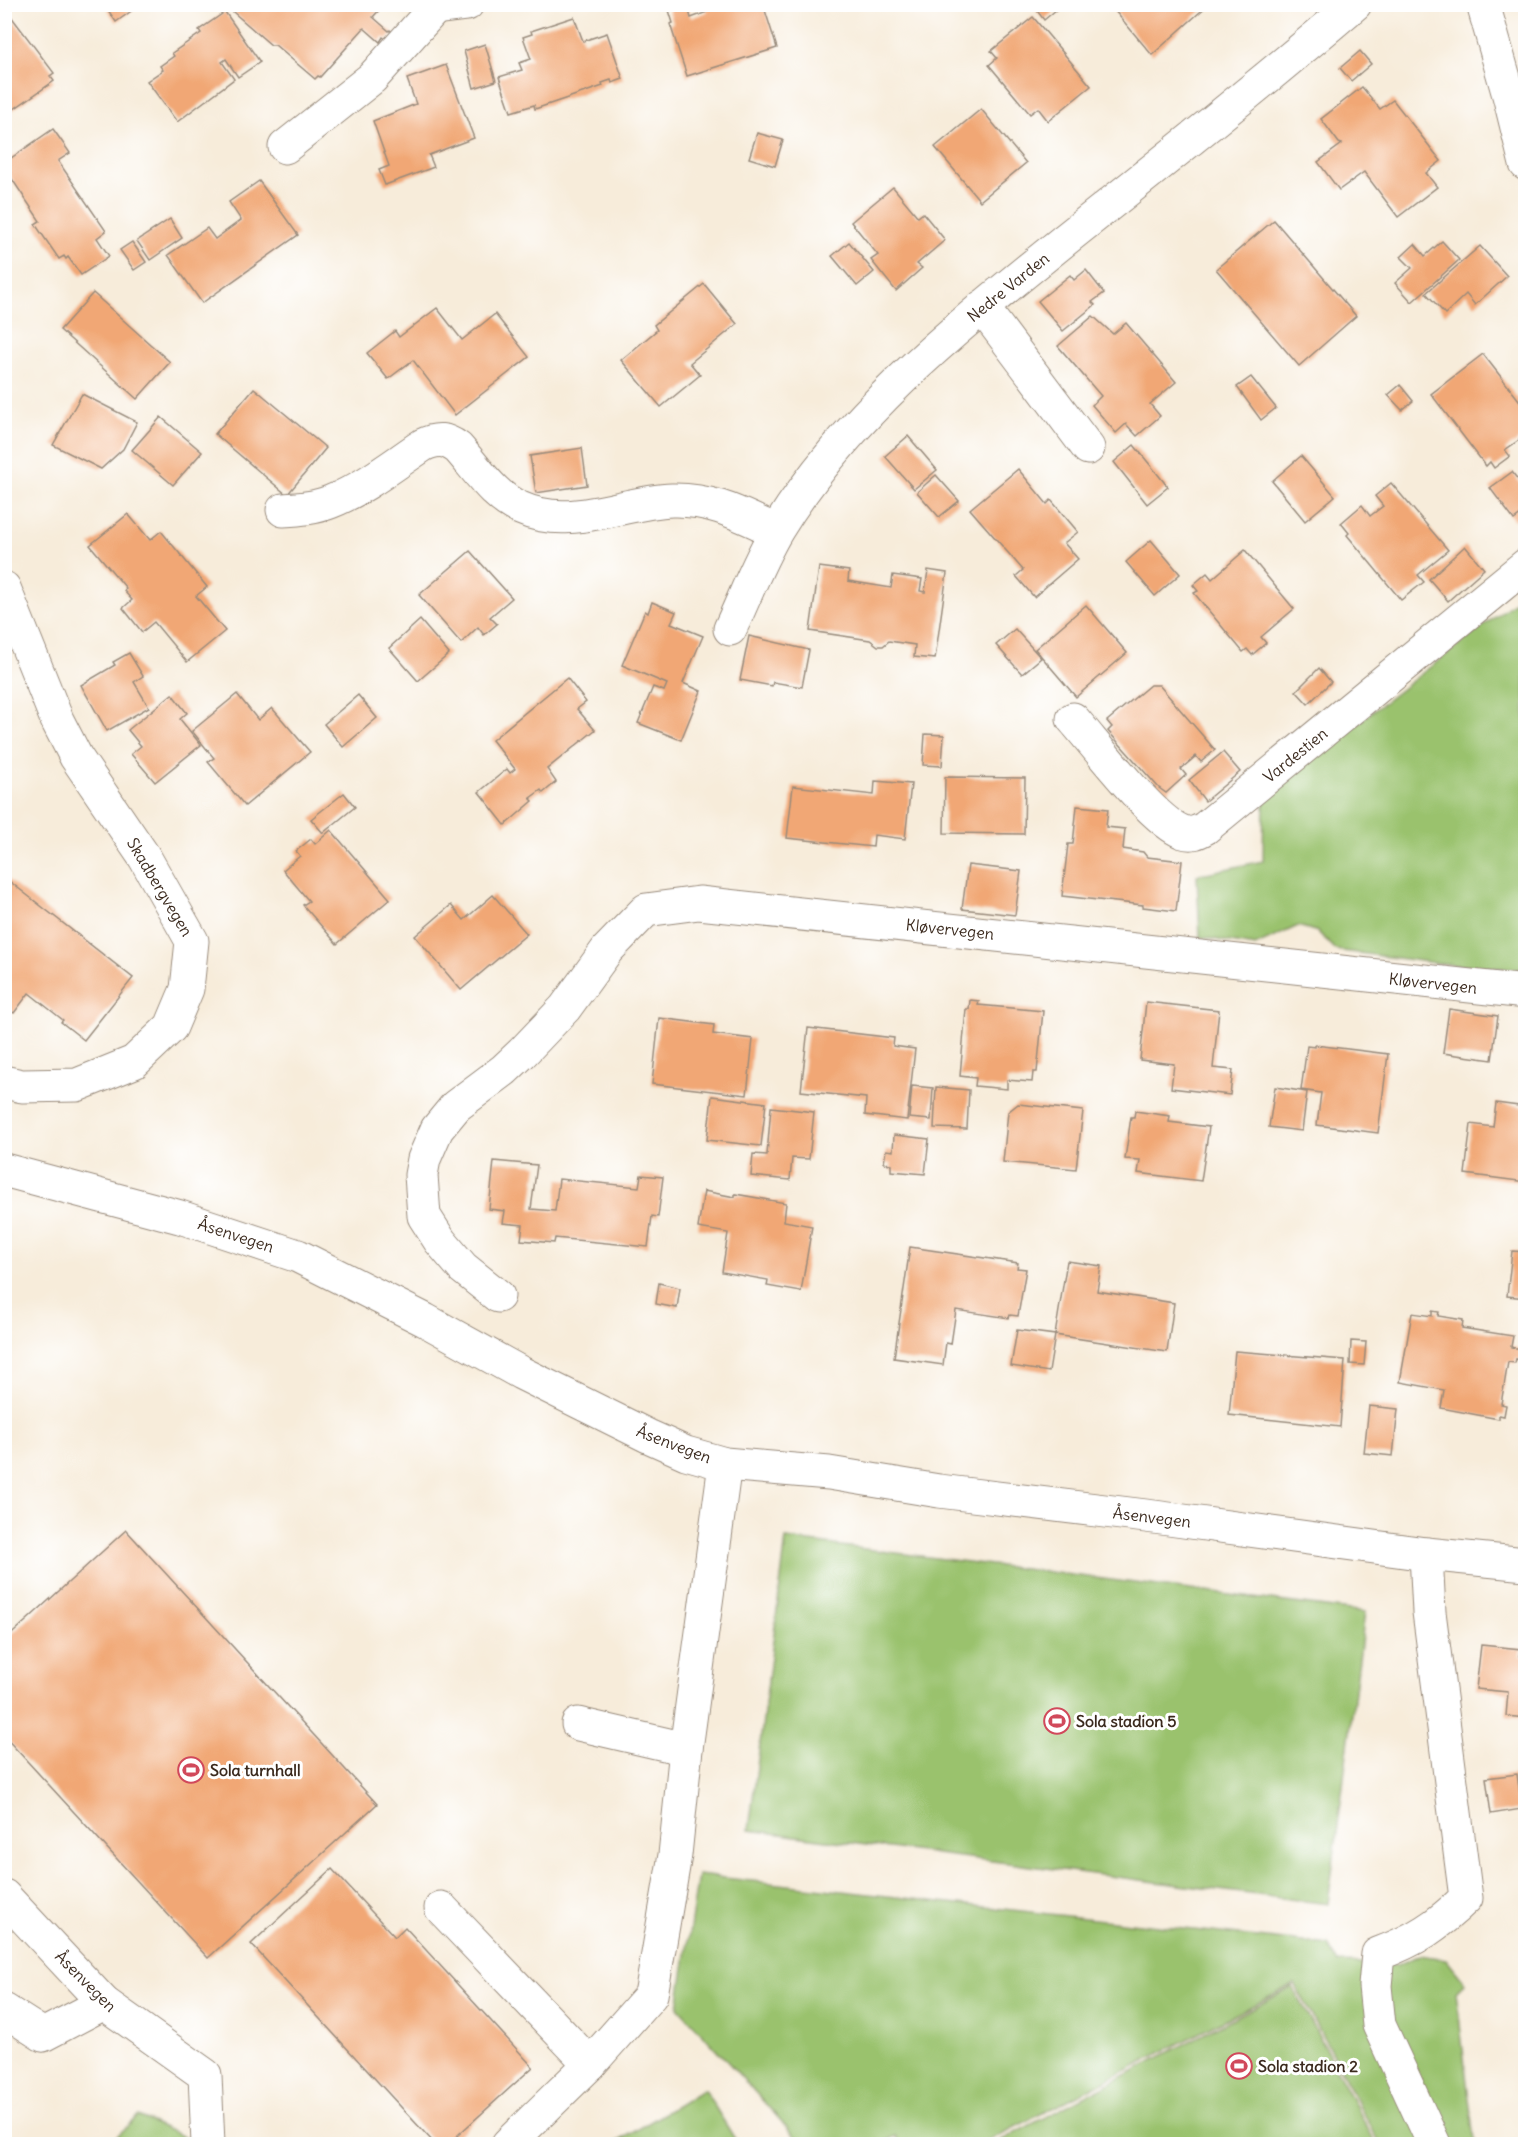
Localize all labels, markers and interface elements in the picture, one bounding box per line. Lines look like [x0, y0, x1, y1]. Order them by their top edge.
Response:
street label: Nedre Varden [963, 248, 1053, 326]
street label: Vardestien [1259, 723, 1331, 787]
street label: Skadbergvegen [123, 834, 197, 940]
street label: Kløvervegen [905, 914, 995, 944]
street label: Kløvervegen [1388, 968, 1478, 998]
street label: Åsenvegen [196, 1213, 276, 1257]
street label: Åsenvegen [634, 1421, 714, 1467]
street label: Åsenvegen [1112, 1502, 1192, 1532]
sports icon: Sola stadion 5 [1042, 1706, 1072, 1736]
place label: Sola stadion 5 [1076, 1711, 1176, 1731]
sports icon: Sola turnhall [176, 1755, 206, 1785]
place label: Sola turnhall [210, 1760, 300, 1780]
street label: Åsenvegen [51, 1946, 121, 2016]
sports icon: Sola stadion 2 [1224, 2051, 1254, 2081]
place label: Sola stadion 2 [1258, 2056, 1358, 2076]

